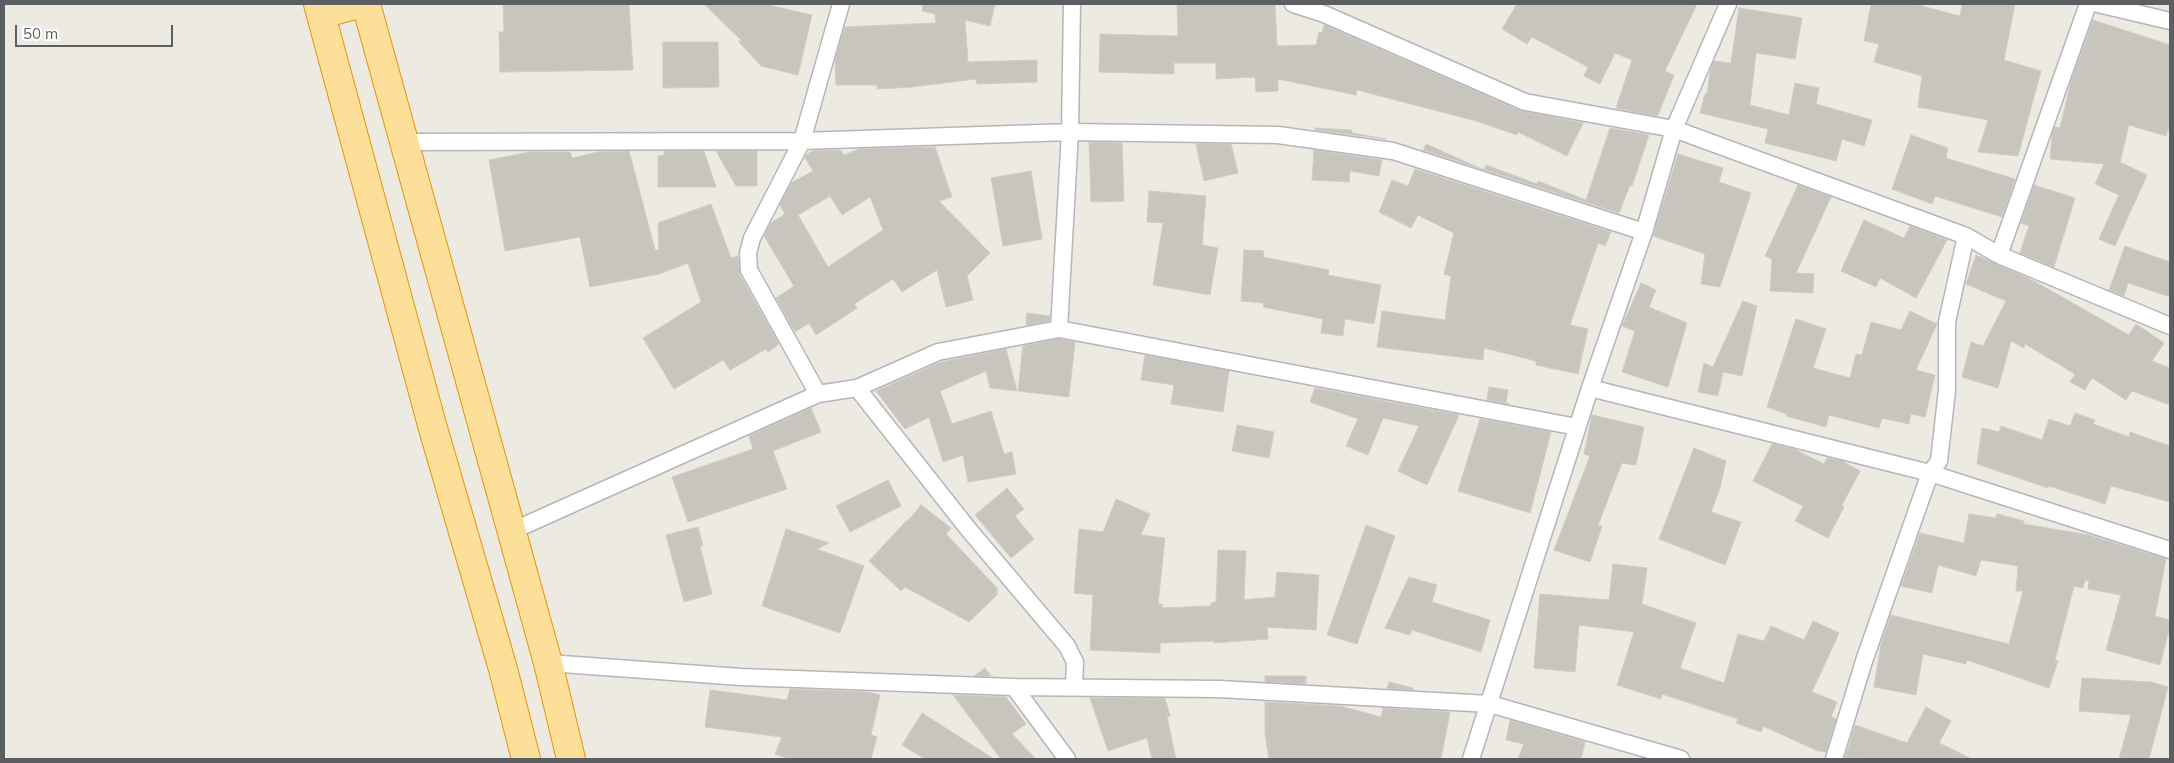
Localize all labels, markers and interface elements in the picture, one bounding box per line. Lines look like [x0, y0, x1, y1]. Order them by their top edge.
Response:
scale bar [18, 15, 175, 47]
text: 50 m [23, 24, 58, 43]

